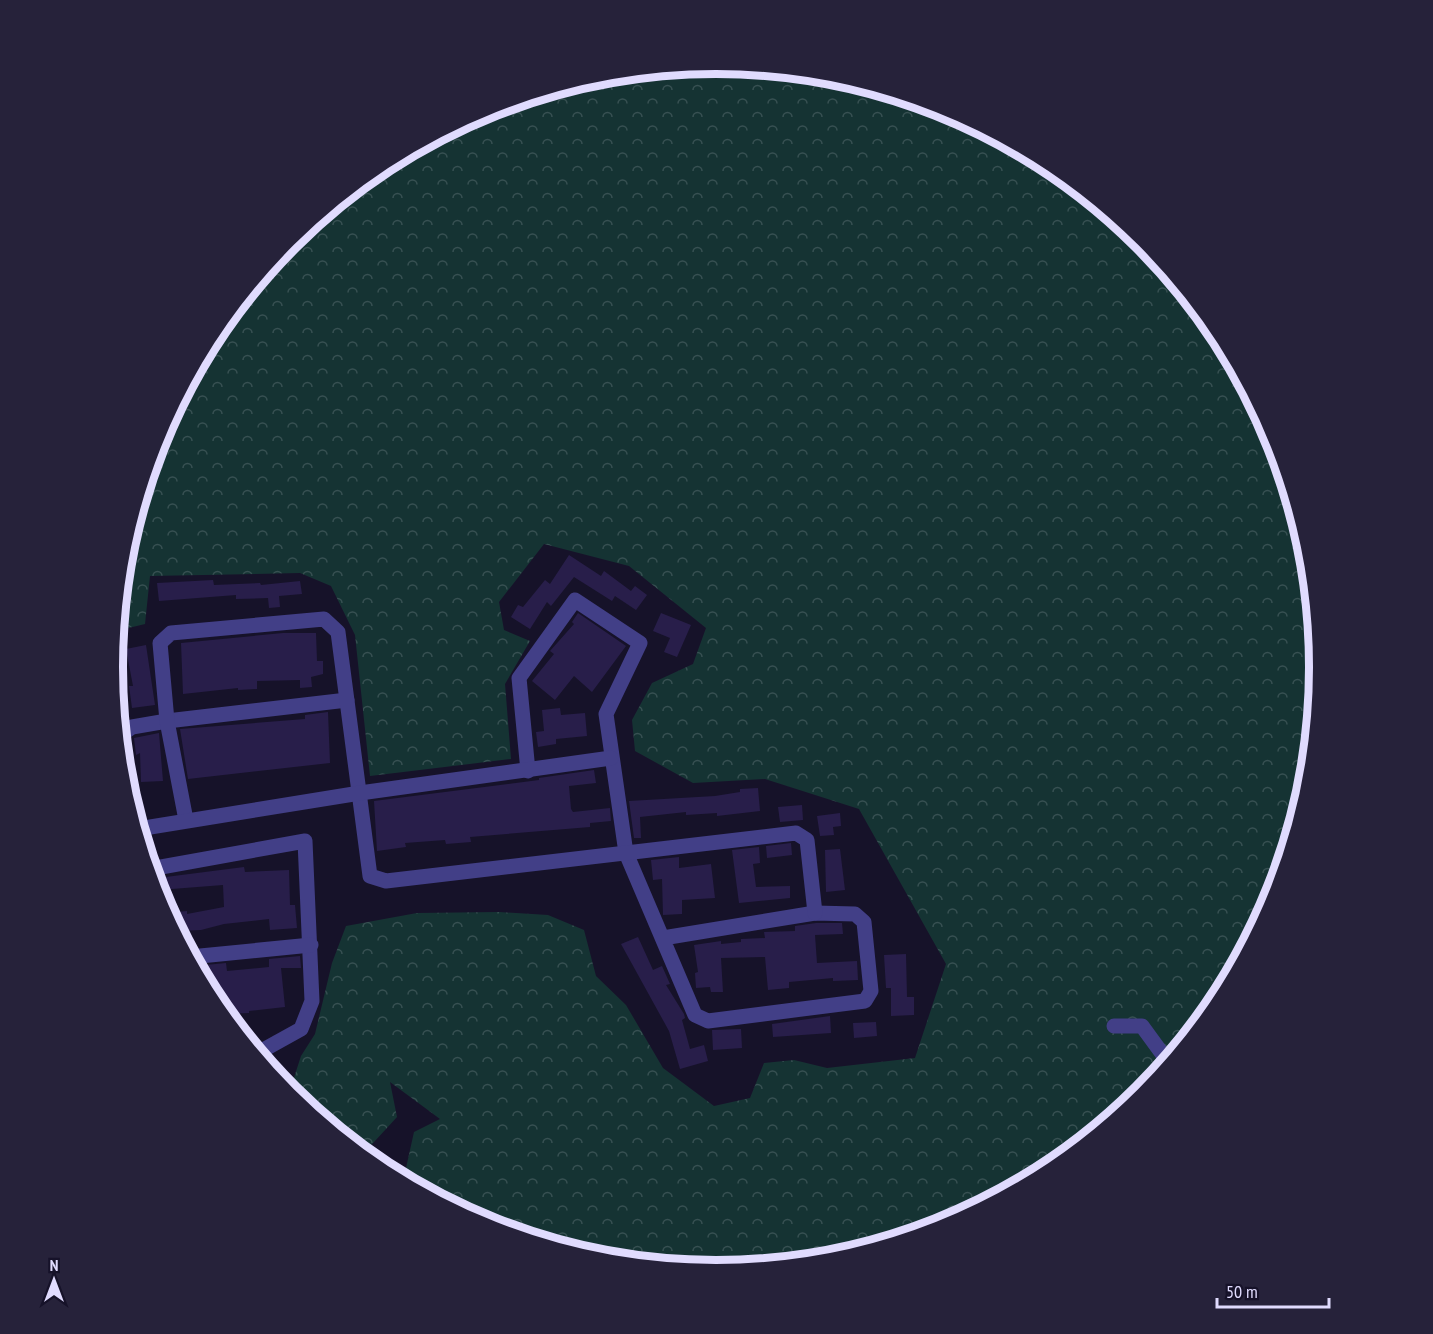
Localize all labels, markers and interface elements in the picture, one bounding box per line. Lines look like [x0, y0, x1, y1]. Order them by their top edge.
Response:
north arrow [24, 1250, 84, 1310]
text: N [50, 1255, 58, 1275]
scale bar [1217, 1271, 1330, 1309]
text: 50 m [1226, 1280, 1258, 1303]

